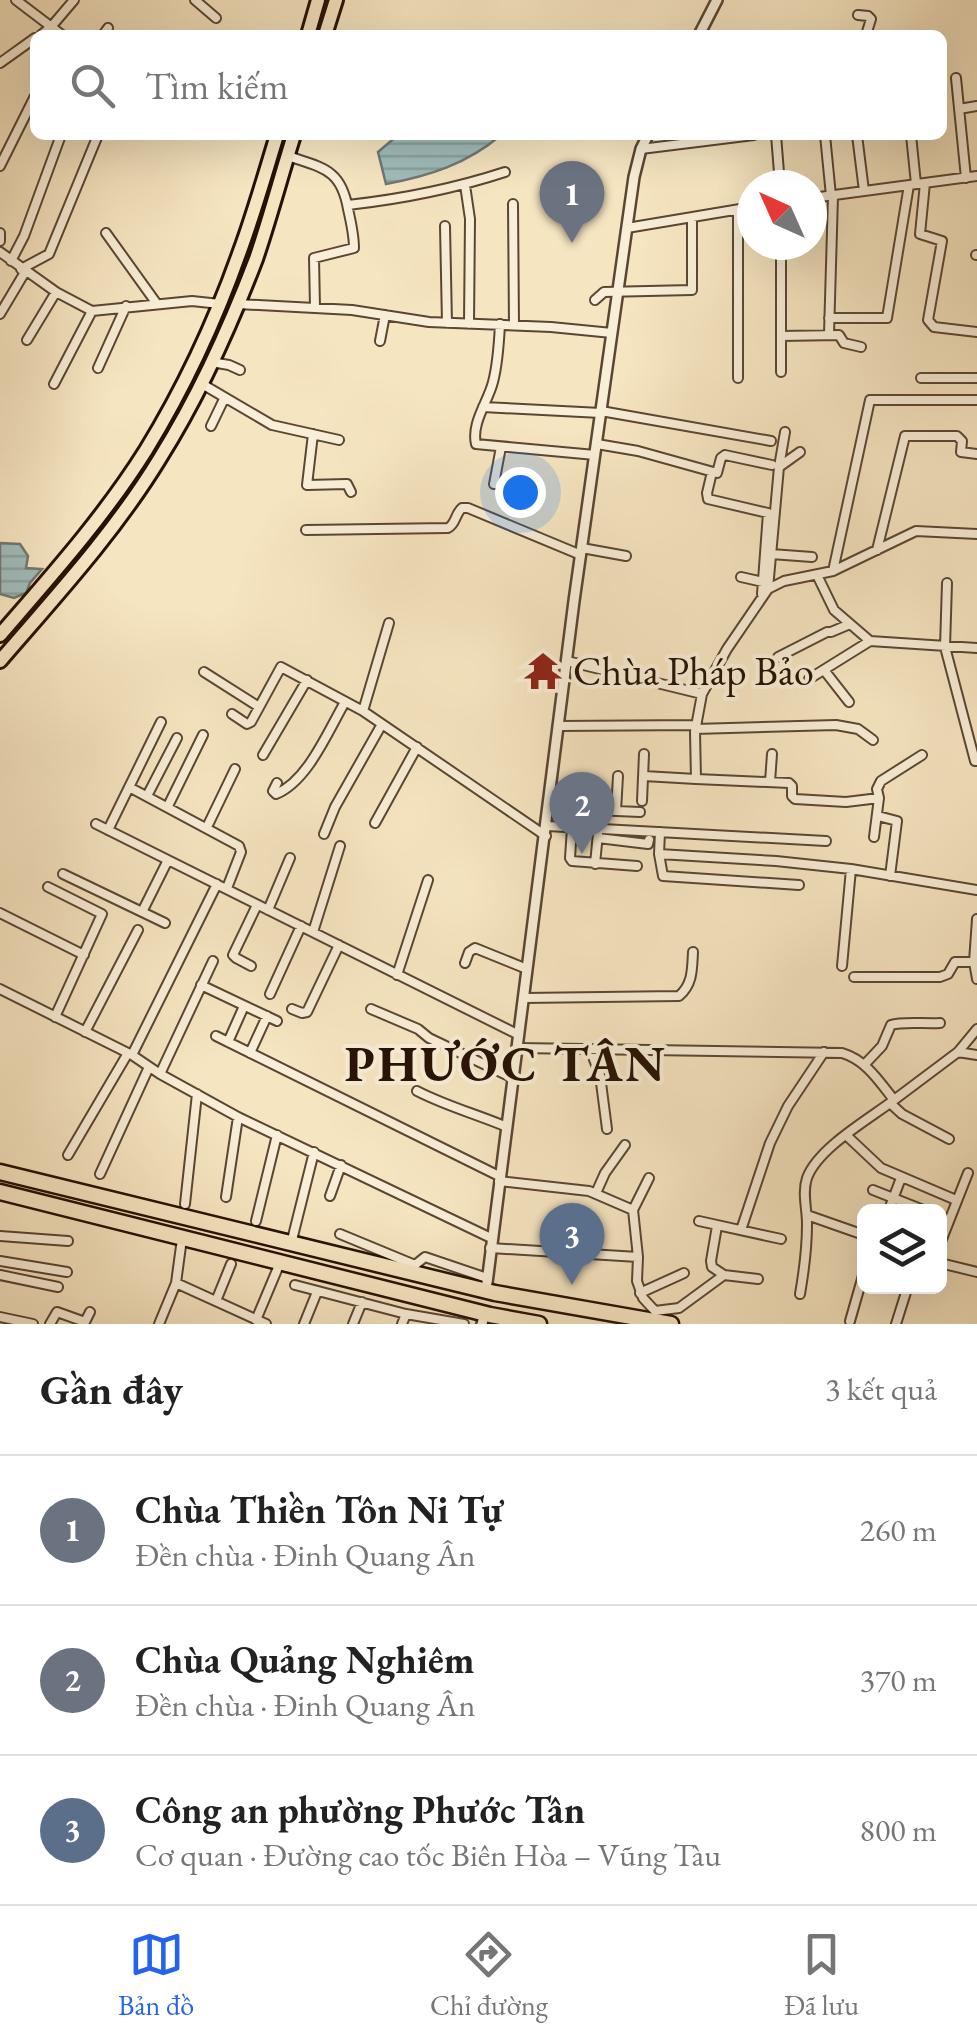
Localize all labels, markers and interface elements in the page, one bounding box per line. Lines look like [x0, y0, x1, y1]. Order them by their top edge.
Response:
search box [30, 30, 947, 140]
icon: search [65, 58, 120, 113]
text: Tìm kiếm [145, 61, 288, 110]
pin: 1 [540, 160, 604, 243]
north arrow [737, 170, 827, 260]
your location [495, 467, 546, 518]
place label: Chùa Pháp Bảo [573, 645, 814, 697]
temple icon: Chùa Pháp Bảo [522, 650, 564, 692]
pin: 2 [550, 772, 614, 854]
district label: PHƯỚC TÂN [345, 1031, 667, 1096]
pin: 3 [540, 1202, 604, 1285]
map controls [857, 1204, 947, 1294]
button: layers [857, 1204, 947, 1294]
text: Gần đây [40, 1362, 183, 1417]
text: 3 kết quả [825, 1368, 937, 1410]
text: Chùa Thiền Tôn Ni Tự [135, 1485, 504, 1534]
text: 1 [64, 1509, 81, 1551]
text: 260 m [860, 1509, 937, 1551]
text: Đền chùa · Đinh Quang Ân [135, 1534, 475, 1576]
text: Chùa Quảng Nghiêm [135, 1635, 474, 1684]
text: 2 [64, 1659, 81, 1701]
text: 370 m [860, 1659, 937, 1701]
text: Đền chùa · Đinh Quang Ân [135, 1684, 475, 1726]
text: Công an phường Phước Tân [135, 1785, 585, 1834]
text: 3 [64, 1809, 81, 1851]
text: 800 m [860, 1809, 937, 1851]
text: Cơ quan · Đường cao tốc Biên Hòa – Vũng Tàu [135, 1834, 721, 1876]
tab: Bản đồ [118, 1927, 194, 2023]
tab: Chỉ đường [430, 1927, 548, 2023]
tab: Đã lưu [784, 1927, 859, 2023]

